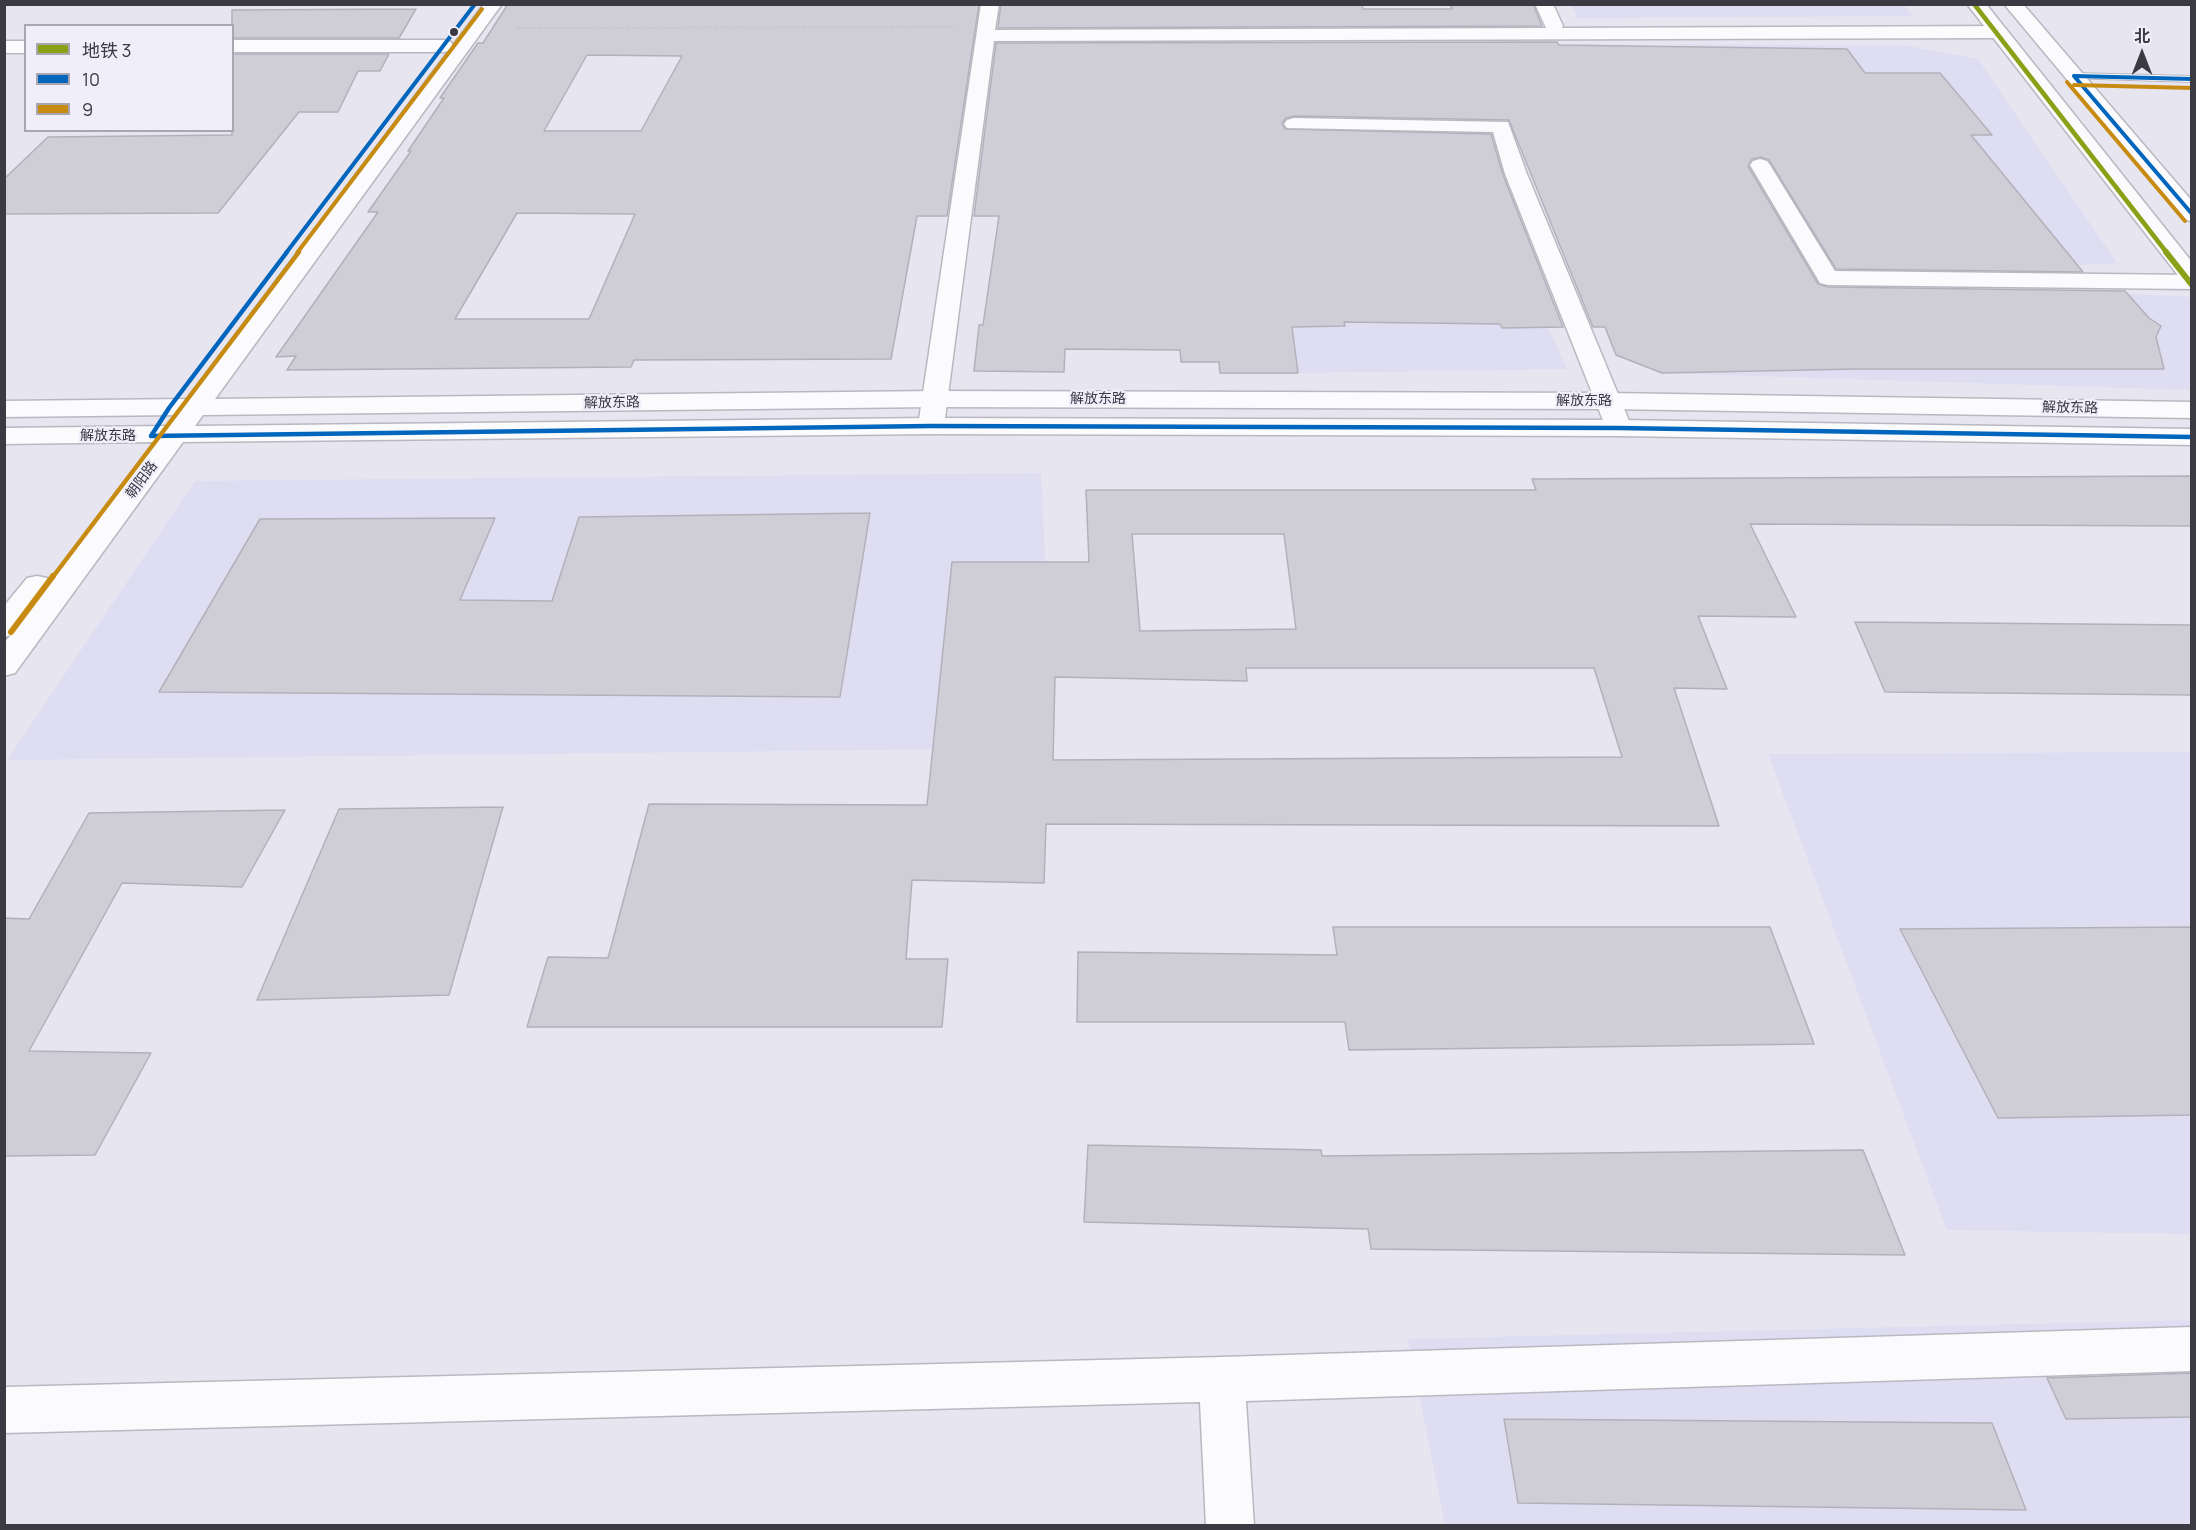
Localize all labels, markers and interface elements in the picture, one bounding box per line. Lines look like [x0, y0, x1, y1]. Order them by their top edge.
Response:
legend [24, 24, 234, 132]
north arrow [2112, 24, 2172, 84]
text: 北 [2134, 25, 2150, 47]
unlabelled marker [448, 26, 460, 38]
text: 地铁 3 [82, 38, 132, 62]
text: 10 [82, 67, 100, 91]
text: 9 [82, 97, 93, 121]
street label: 解放东路 [1070, 391, 1126, 407]
street label: 解放东路 [1556, 393, 1612, 409]
street label: 解放东路 [584, 394, 640, 412]
street label: 解放东路 [2042, 399, 2098, 417]
street label: 解放东路 [80, 428, 136, 444]
street label: 朝阳路 [123, 458, 161, 502]

